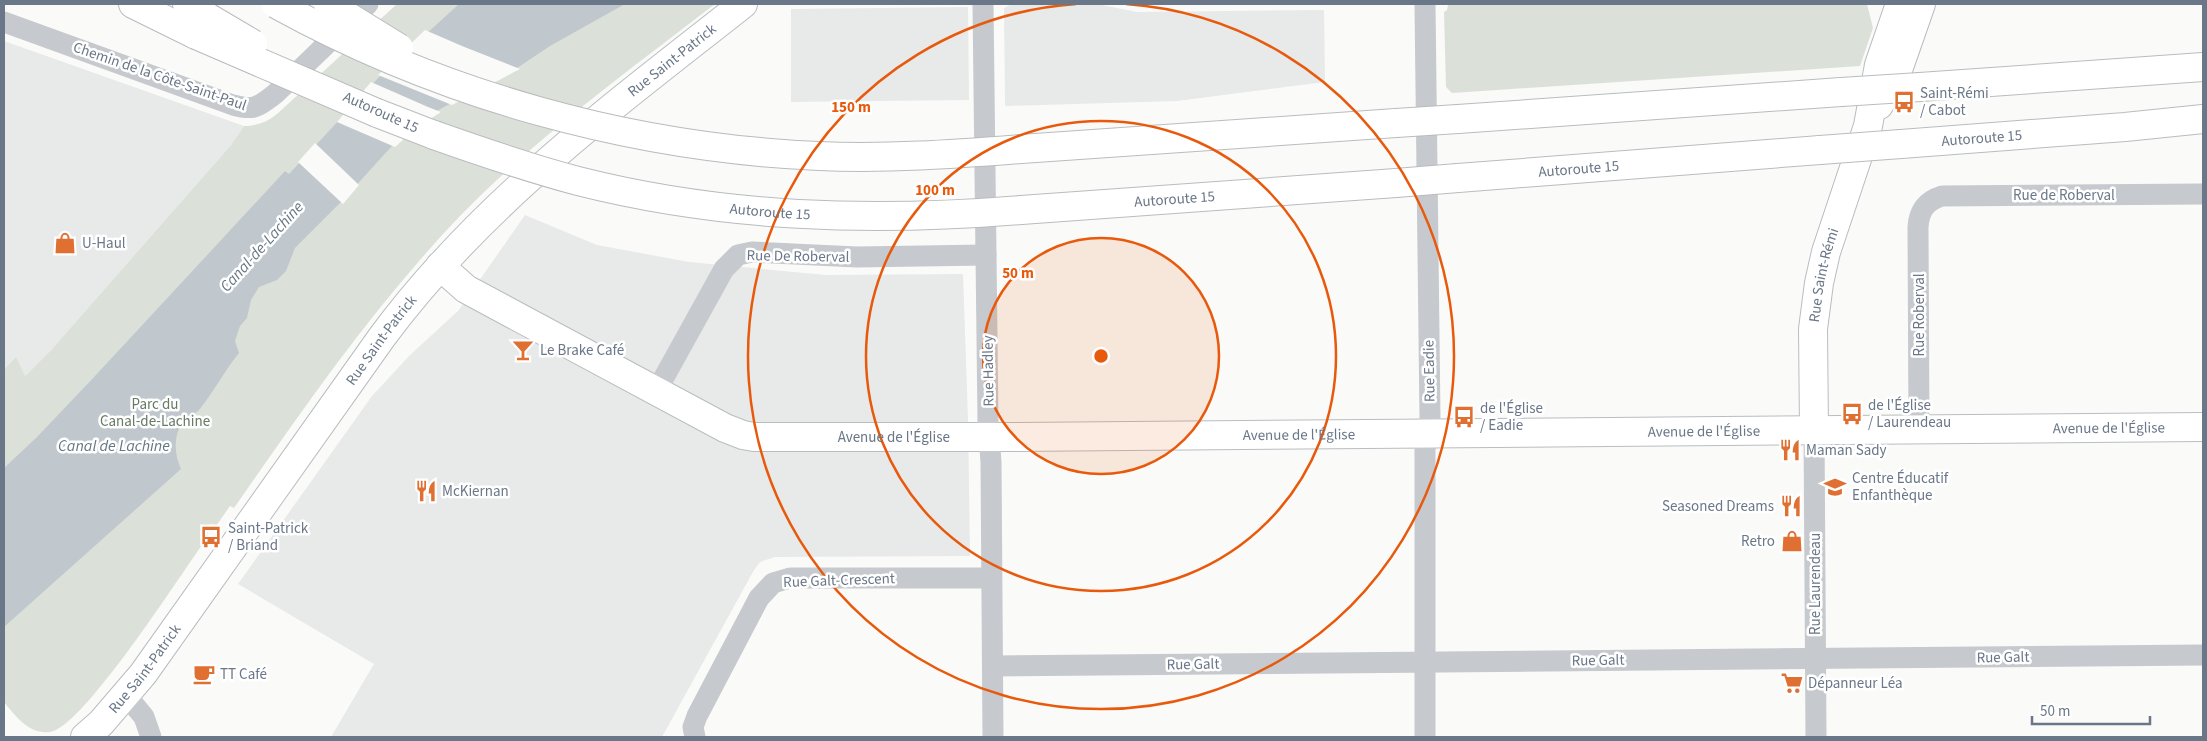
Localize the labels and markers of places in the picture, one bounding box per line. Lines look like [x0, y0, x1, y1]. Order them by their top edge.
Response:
place label: Saint-Rémi / Cabot [1920, 83, 1989, 121]
bus stop icon: Saint-Rémi / Cabot [1891, 89, 1917, 115]
shop icon: U-Haul [52, 230, 78, 256]
place label: U-Haul [82, 233, 126, 254]
bar icon: Le Brake Café [510, 337, 536, 363]
place label: Le Brake Café [540, 340, 624, 361]
centre of rings [1092, 347, 1110, 365]
place label: de l'Église / Laurendeau [1868, 395, 1951, 433]
place label: de l'Église / Eadie [1480, 398, 1543, 436]
bus stop icon: de l'Église / Laurendeau [1839, 401, 1865, 427]
bus stop icon: de l'Église / Eadie [1451, 404, 1477, 430]
restaurant icon: Maman Sady [1777, 437, 1803, 463]
place label: Maman Sady [1806, 440, 1887, 461]
place label: Centre Éducatif Enfanthèque [1852, 468, 1949, 506]
school or university icon: Centre Éducatif Enfanthèque [1822, 474, 1848, 500]
restaurant icon: McKiernan [413, 478, 439, 504]
place label: McKiernan [442, 481, 509, 502]
restaurant icon: Seasoned Dreams [1778, 493, 1804, 519]
place label: Seasoned Dreams [1662, 496, 1774, 517]
place label: Saint-Patrick / Briand [228, 518, 309, 556]
bus stop icon: Saint-Patrick / Briand [198, 524, 224, 550]
shop icon: Retro [1779, 528, 1805, 554]
place label: Retro [1741, 531, 1775, 552]
cafe icon: TT Café [191, 661, 217, 687]
place label: TT Café [220, 664, 267, 685]
supermarket icon: Dépanneur Léa [1779, 670, 1805, 696]
place label: Dépanneur Léa [1808, 673, 1902, 694]

